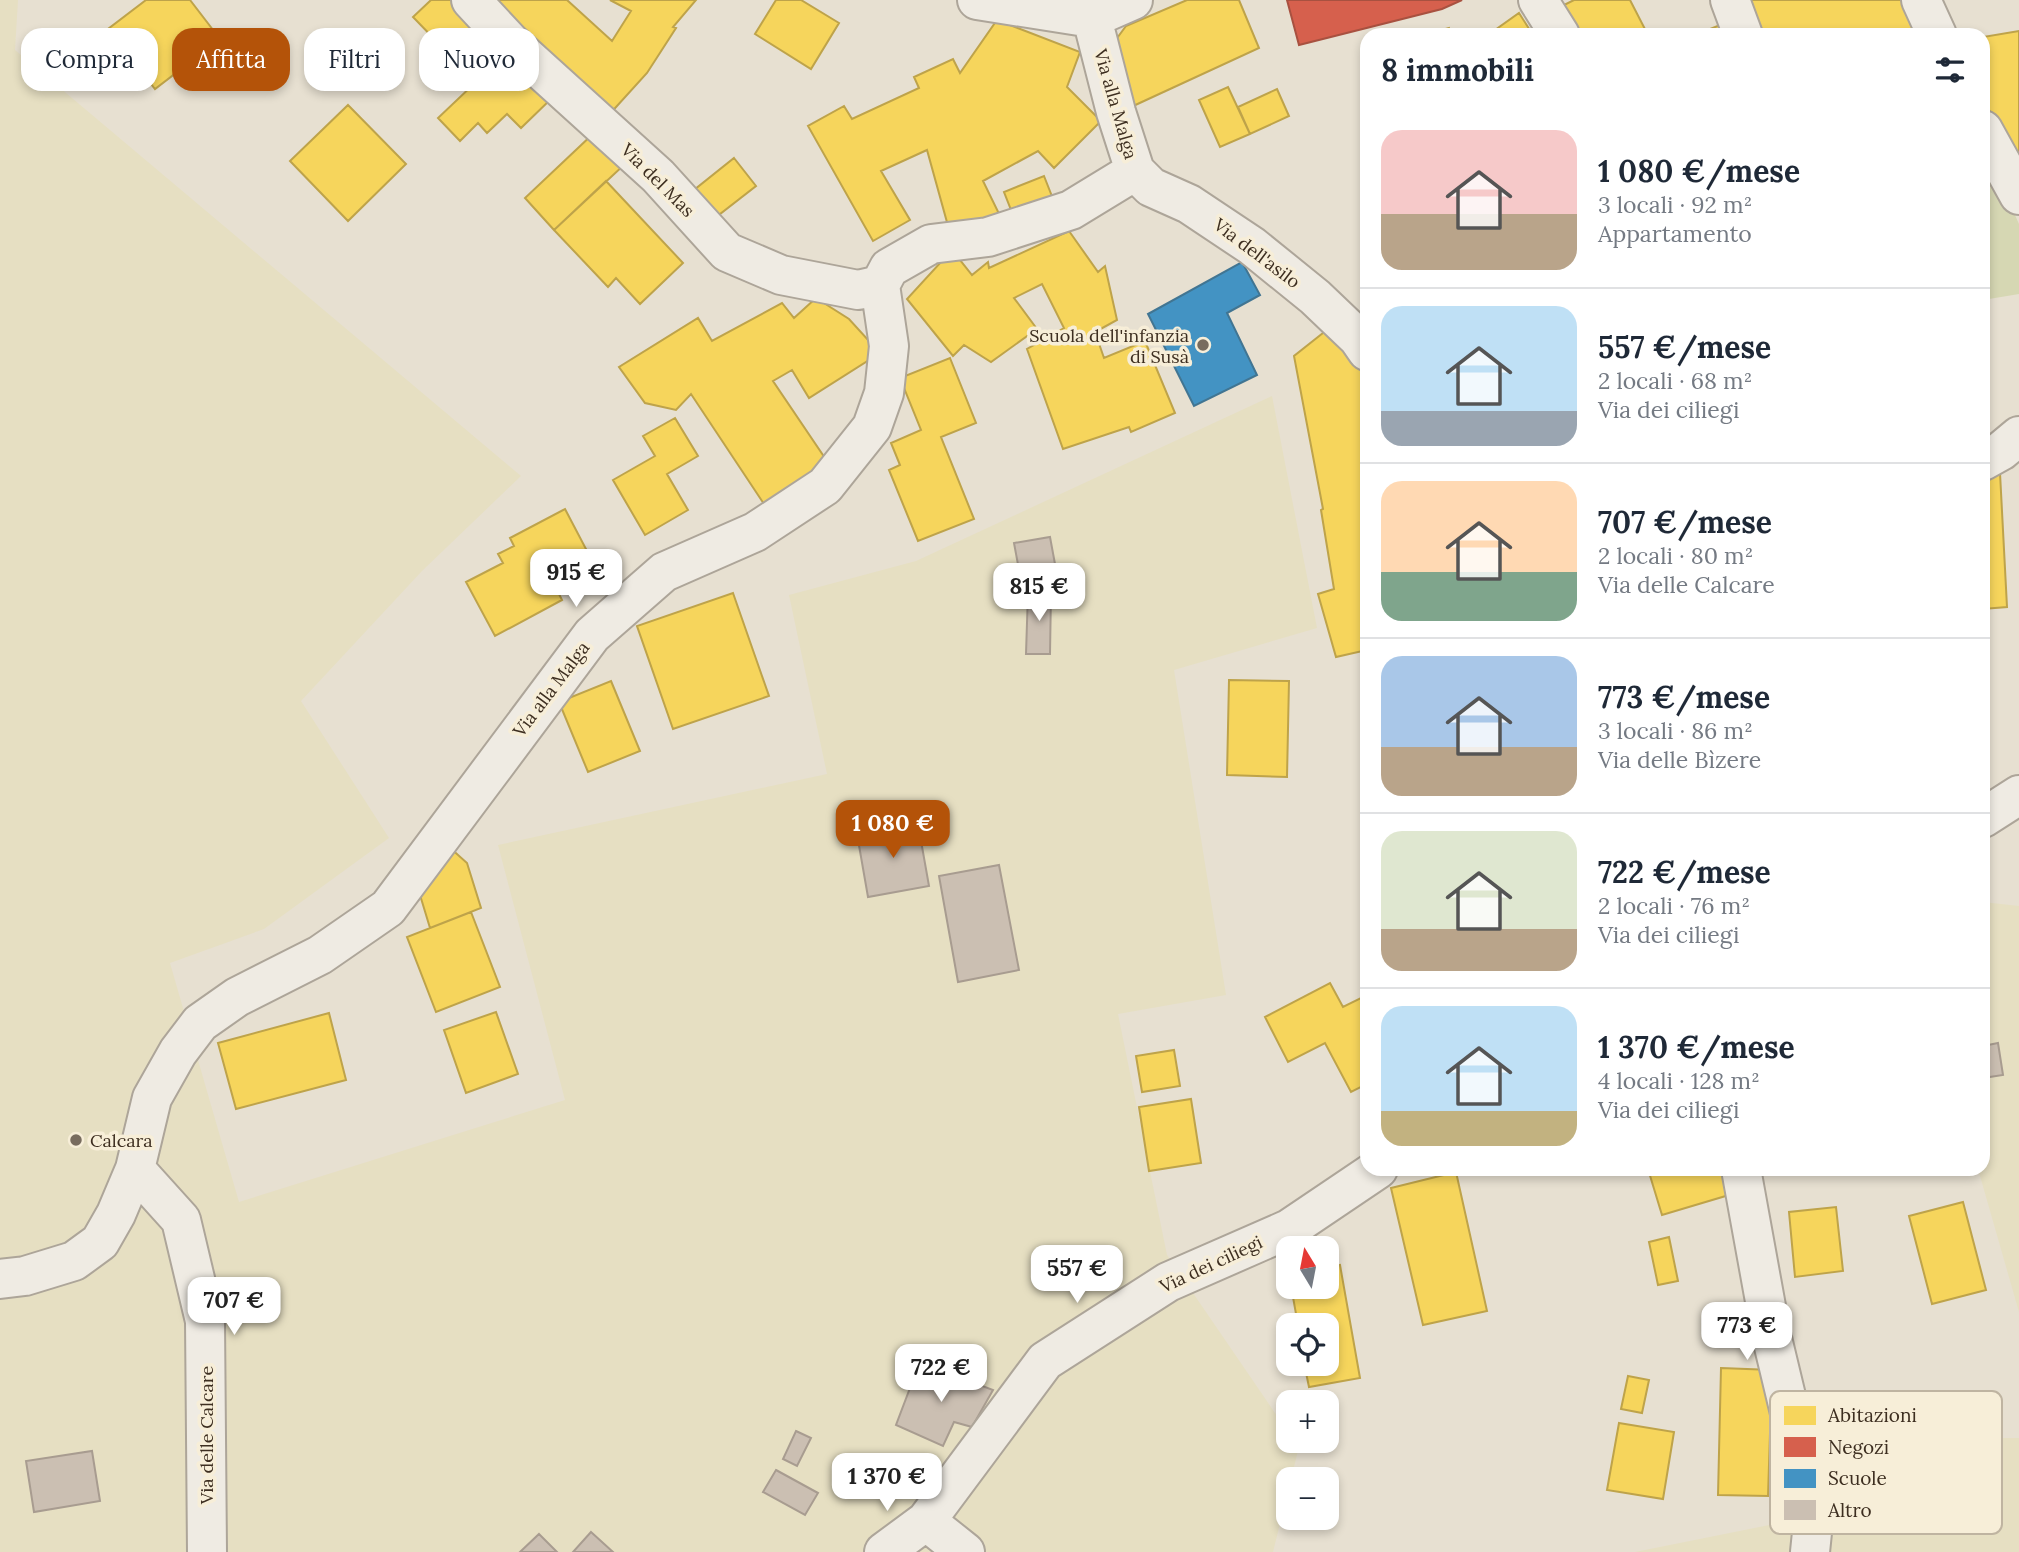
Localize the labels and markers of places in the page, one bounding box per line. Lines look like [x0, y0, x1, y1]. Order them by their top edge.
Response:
place label: Scuola dell'infanzia di Susà [1029, 324, 1189, 368]
marker: Scuola dell'infanzia di Susà [1195, 337, 1211, 353]
pin: 915 € [527, 550, 625, 609]
pin: 815 € [990, 564, 1088, 623]
pin: 1 080 € [828, 800, 958, 860]
place label: Calcara [90, 1129, 153, 1152]
marker: Calcara [68, 1132, 84, 1148]
pin: 557 € [1028, 1246, 1126, 1305]
pin: 707 € [185, 1278, 283, 1337]
pin: 773 € [1698, 1302, 1796, 1362]
pin: 722 € [892, 1344, 990, 1404]
pin: 1 370 € [822, 1454, 952, 1513]

